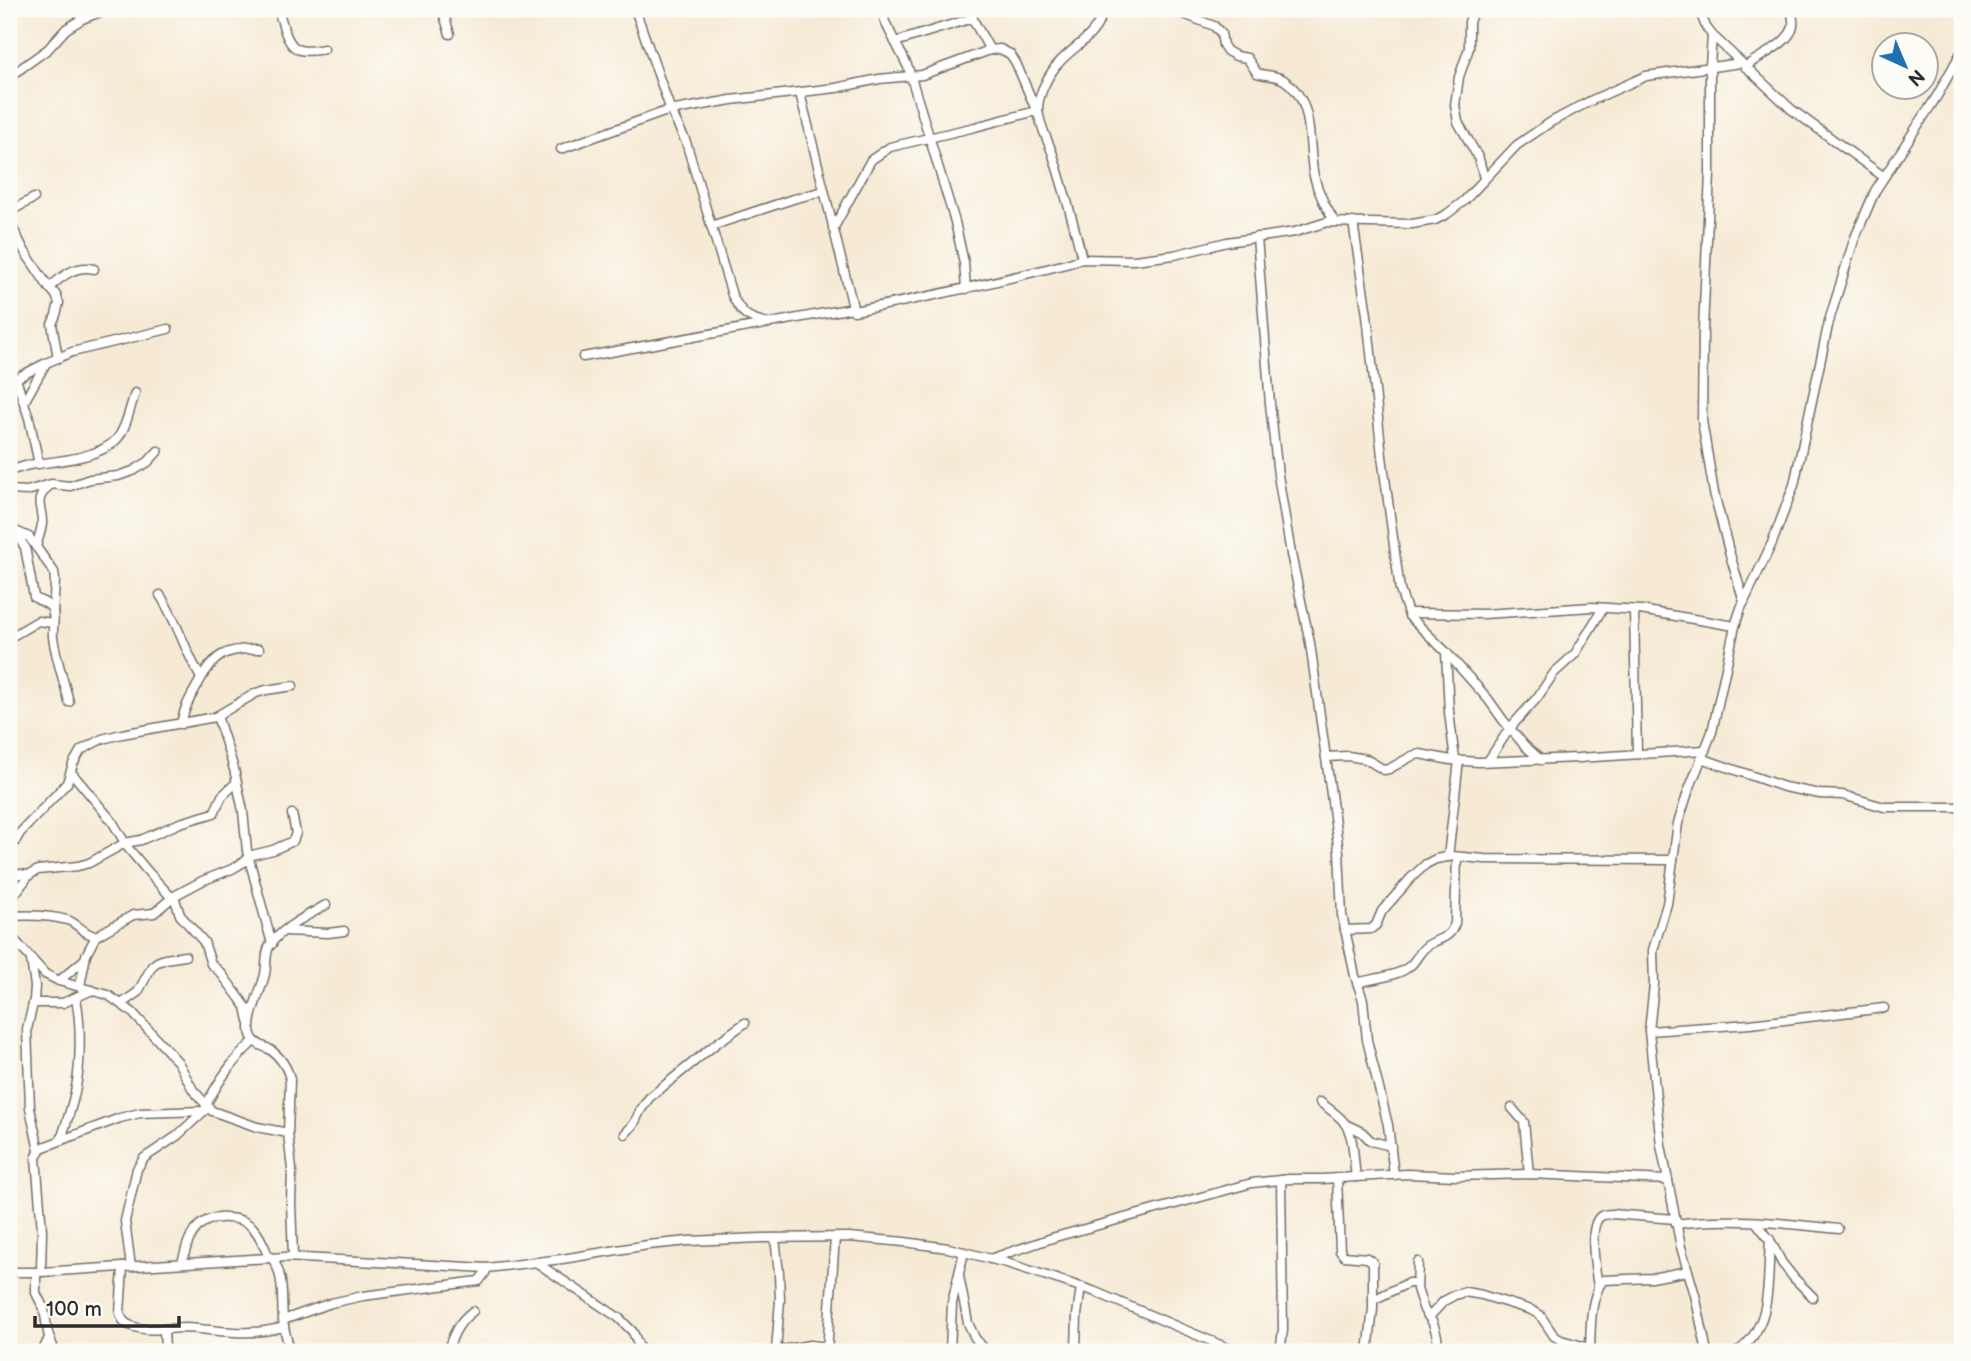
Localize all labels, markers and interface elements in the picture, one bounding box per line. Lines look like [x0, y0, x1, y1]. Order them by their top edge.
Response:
north arrow [1870, 32, 1940, 102]
text: N [1903, 64, 1929, 90]
scale bar [35, 1284, 178, 1328]
text: 100 m [46, 1297, 102, 1322]

